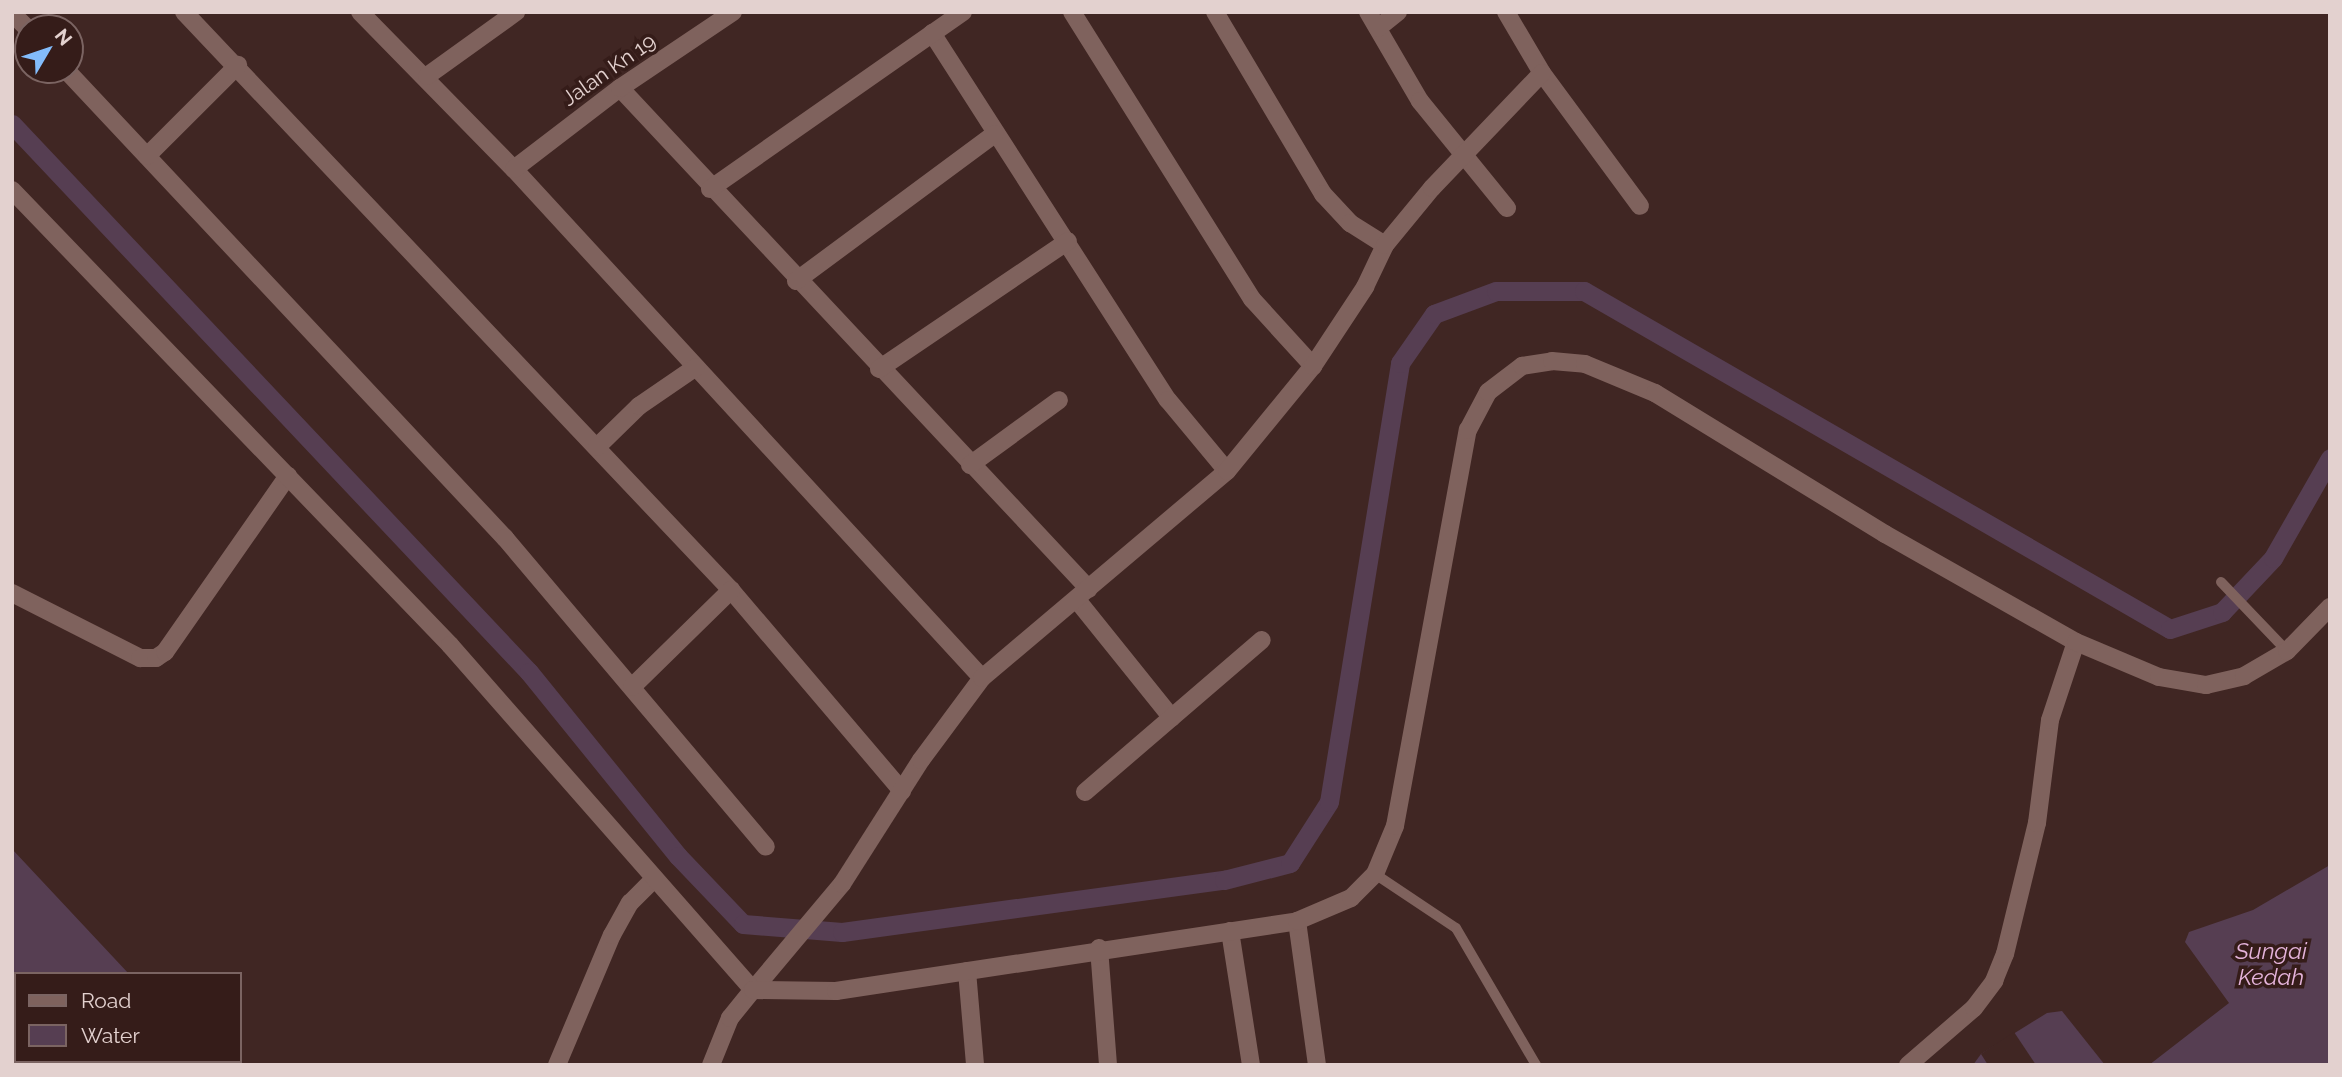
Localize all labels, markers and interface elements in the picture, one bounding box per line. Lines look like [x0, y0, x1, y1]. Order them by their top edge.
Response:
north arrow [14, 14, 84, 84]
text: N [51, 24, 77, 50]
street label: Jalan Kn 19 [557, 29, 661, 111]
water label: Sungai Kedah [2235, 937, 2307, 991]
legend [14, 972, 242, 1063]
text: Road [81, 988, 131, 1013]
text: Water [81, 1023, 140, 1048]

